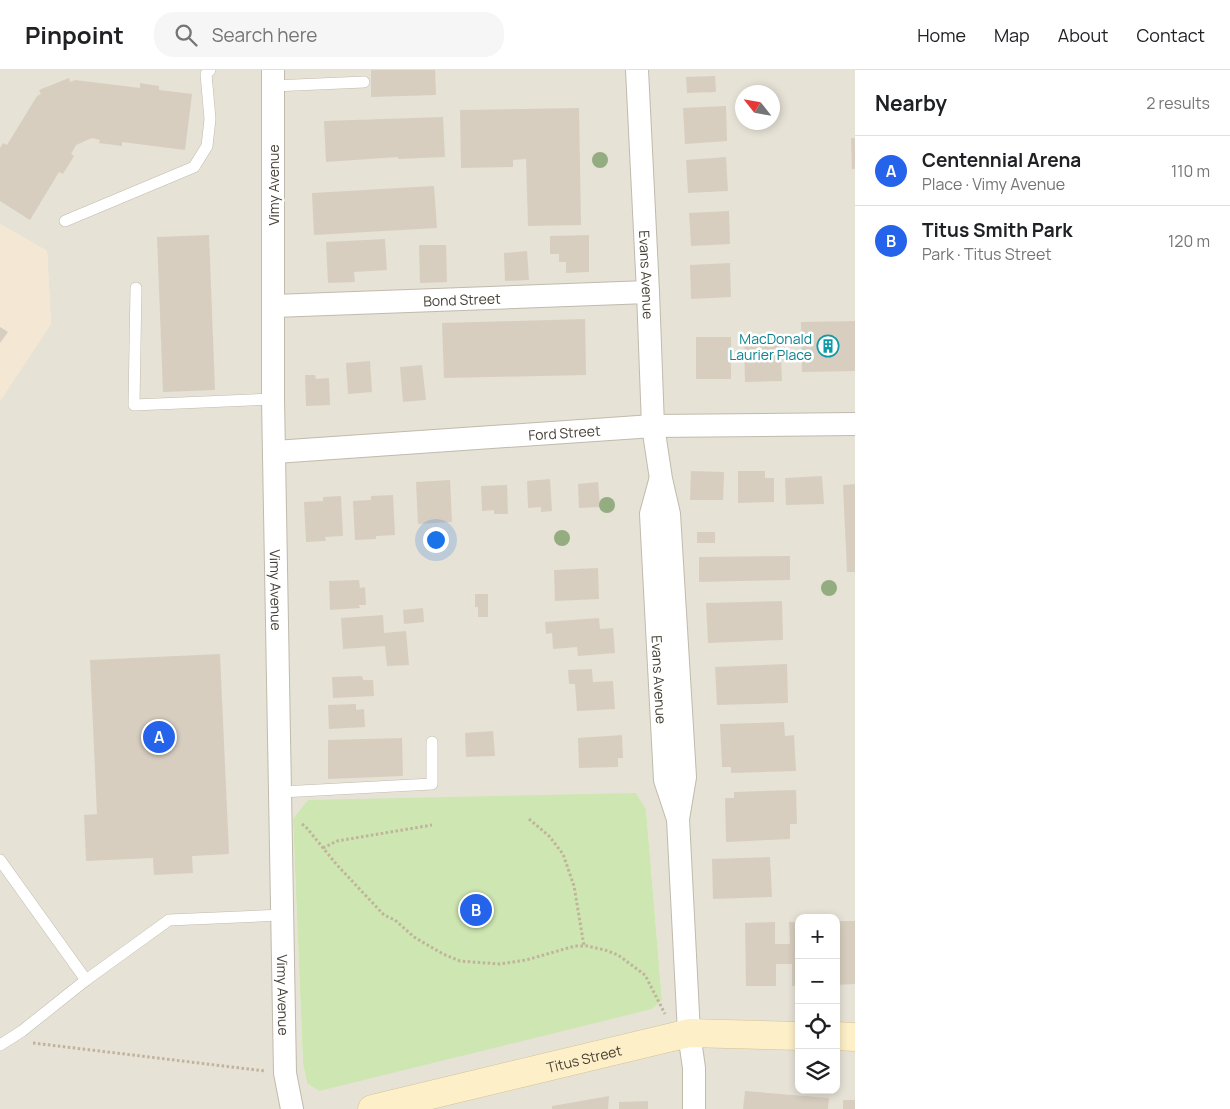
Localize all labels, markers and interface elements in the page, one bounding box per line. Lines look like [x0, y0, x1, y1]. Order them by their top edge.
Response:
search box [154, 12, 504, 57]
text: Pinpoint [25, 18, 124, 51]
icon: search [172, 21, 200, 49]
text: Search here [212, 22, 317, 48]
text: Home [917, 23, 966, 47]
text: Map [994, 23, 1030, 47]
text: About [1058, 23, 1108, 47]
text: Contact [1136, 23, 1205, 47]
north arrow [735, 85, 780, 130]
text: Nearby [875, 89, 947, 117]
text: 2 results [1146, 92, 1210, 114]
street label: Vimy Avenue [264, 144, 283, 226]
text: Centennial Arena [922, 147, 1081, 173]
text: A [886, 160, 896, 182]
text: 110 m [1171, 160, 1210, 182]
text: Place · Vimy Avenue [922, 173, 1065, 195]
text: Titus Smith Park [922, 217, 1073, 243]
street label: Evans Avenue [635, 230, 659, 320]
text: B [886, 230, 896, 252]
text: 120 m [1168, 230, 1210, 252]
text: Park · Titus Street [922, 243, 1052, 265]
street label: Bond Street [423, 288, 501, 310]
place label: MacDonald Laurier Place [729, 329, 812, 364]
building icon: MacDonald Laurier Place [816, 334, 840, 358]
street label: Ford Street [528, 420, 601, 444]
your location [423, 527, 449, 553]
street label: Vimy Avenue [266, 549, 287, 631]
street label: Evans Avenue [648, 635, 672, 724]
pin: A [143, 718, 175, 756]
pin: B [460, 891, 492, 929]
map controls [795, 914, 840, 1094]
button: + [795, 914, 840, 959]
street label: Vimy Avenue [273, 954, 294, 1036]
button: − [795, 959, 840, 1004]
button: locate [795, 1004, 840, 1049]
street label: Titus Street [544, 1040, 624, 1076]
button: layers [795, 1049, 840, 1094]

